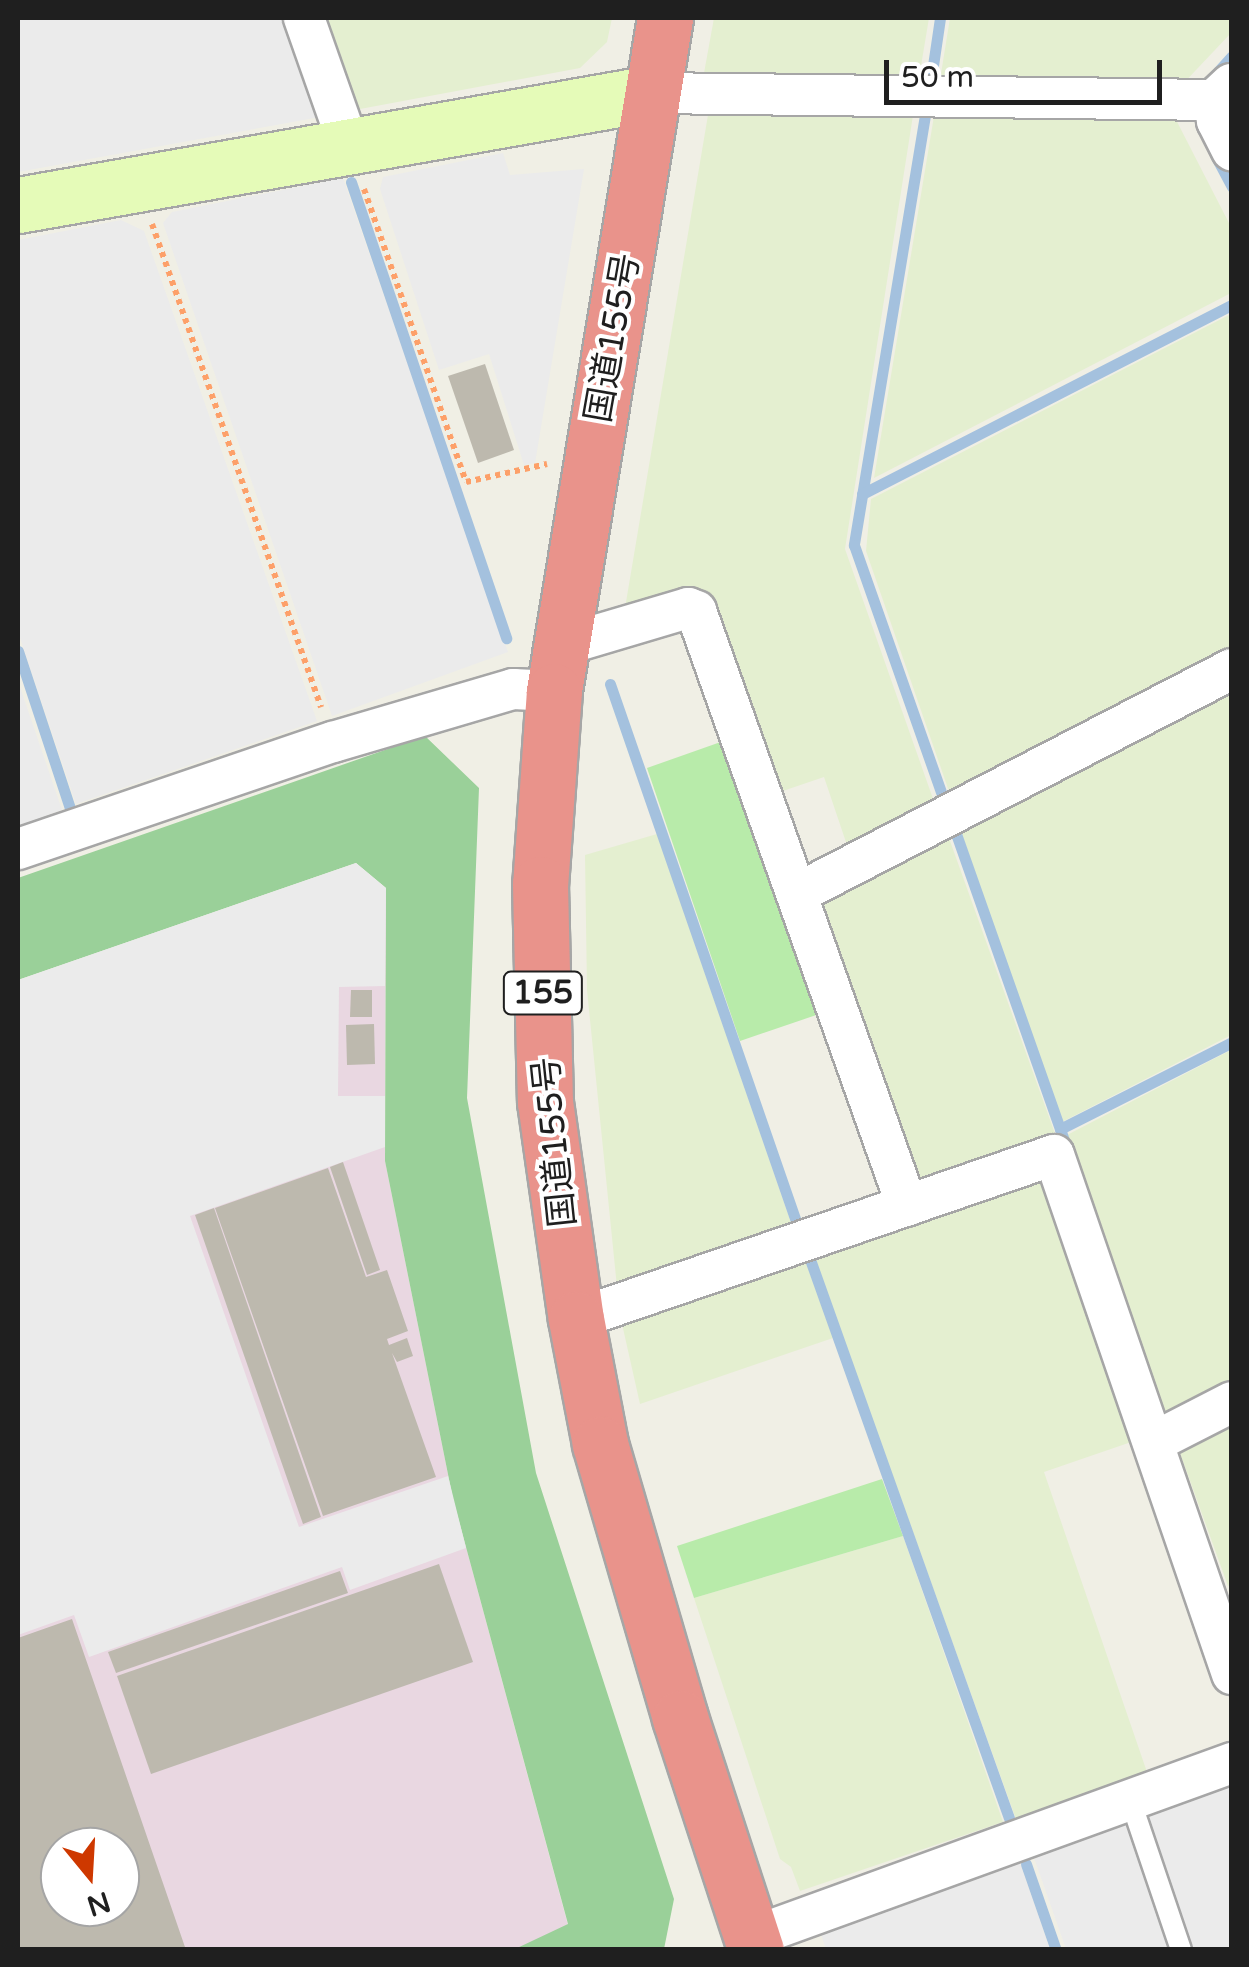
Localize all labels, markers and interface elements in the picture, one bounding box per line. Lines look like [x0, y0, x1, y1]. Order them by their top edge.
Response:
scale bar [889, 40, 1166, 102]
text: 50 m [901, 59, 974, 96]
street label: 国道155号 [577, 250, 649, 426]
road number: 155 [500, 966, 586, 1020]
street label: 国道155号 [525, 1055, 585, 1229]
north arrow [40, 1827, 140, 1927]
text: N [83, 1884, 115, 1923]

